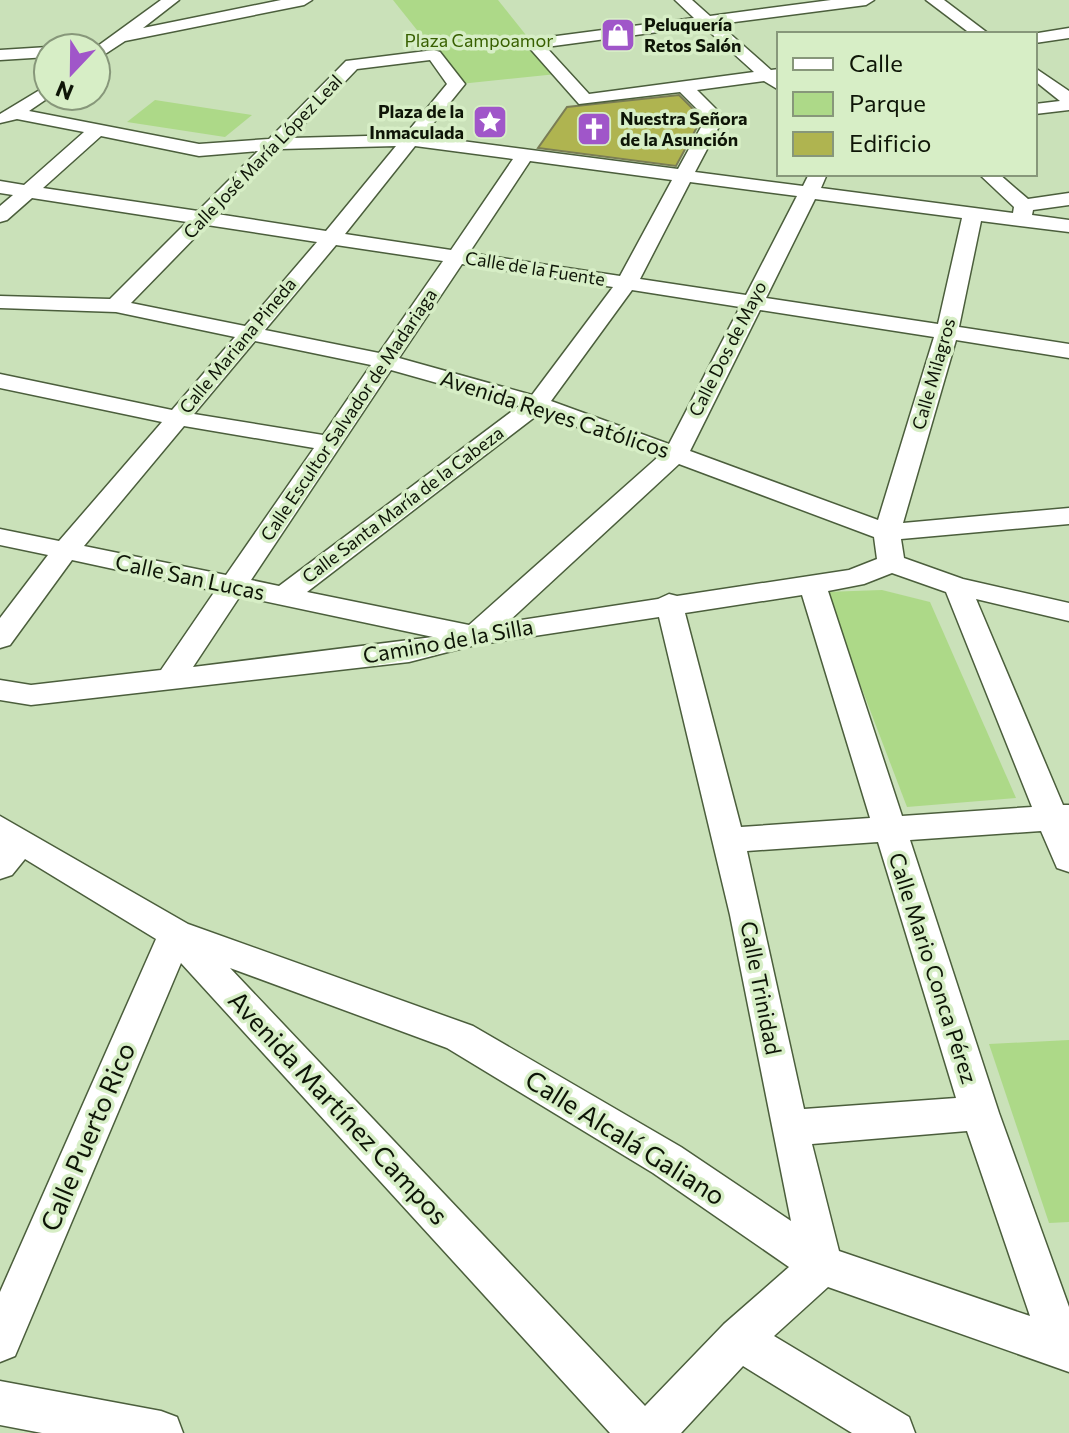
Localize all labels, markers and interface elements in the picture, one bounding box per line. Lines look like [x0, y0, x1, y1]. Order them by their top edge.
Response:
place label: Peluquería Retos Salón [644, 13, 742, 56]
shop icon: Peluquería Retos Salón [599, 16, 637, 54]
park label: Plaza Campoamor [404, 29, 554, 51]
north arrow [32, 32, 112, 112]
legend [777, 32, 1037, 176]
text: Calle [849, 48, 903, 77]
street label: Calle José María López Leal [178, 70, 346, 243]
text: N [52, 75, 77, 107]
text: Parque [849, 88, 926, 117]
place label: Plaza de la Inmaculada [369, 100, 464, 143]
place icon: Plaza de la Inmaculada [471, 103, 509, 141]
place label: Nuestra Señora de la Asunción [620, 107, 747, 150]
church icon: Nuestra Señora de la Asunción [575, 110, 613, 148]
text: Edificio [849, 128, 931, 157]
street label: Calle de la Fuente [464, 246, 607, 290]
street label: Calle Mariana Pineda [174, 273, 300, 418]
street label: Calle Dos de Mayo [684, 277, 771, 420]
street label: Calle Escultor Salvador de Madariaga [255, 284, 441, 545]
street label: Calle Milagros [907, 315, 959, 432]
street label: Avenida Reyes Católicos [437, 364, 673, 463]
street label: Calle Santa María de la Cabeza [297, 421, 507, 587]
street label: Calle San Lucas [113, 547, 267, 606]
street label: Camino de la Silla [361, 612, 535, 669]
street label: Calle Mario Conca Pérez [883, 849, 984, 1087]
street label: Calle Trinidad [735, 919, 788, 1057]
street label: Avenida Martínez Campos [223, 984, 455, 1230]
street label: Calle Puerto Rico [33, 1038, 140, 1235]
street label: Calle Alcalá Galiano [520, 1063, 731, 1211]

